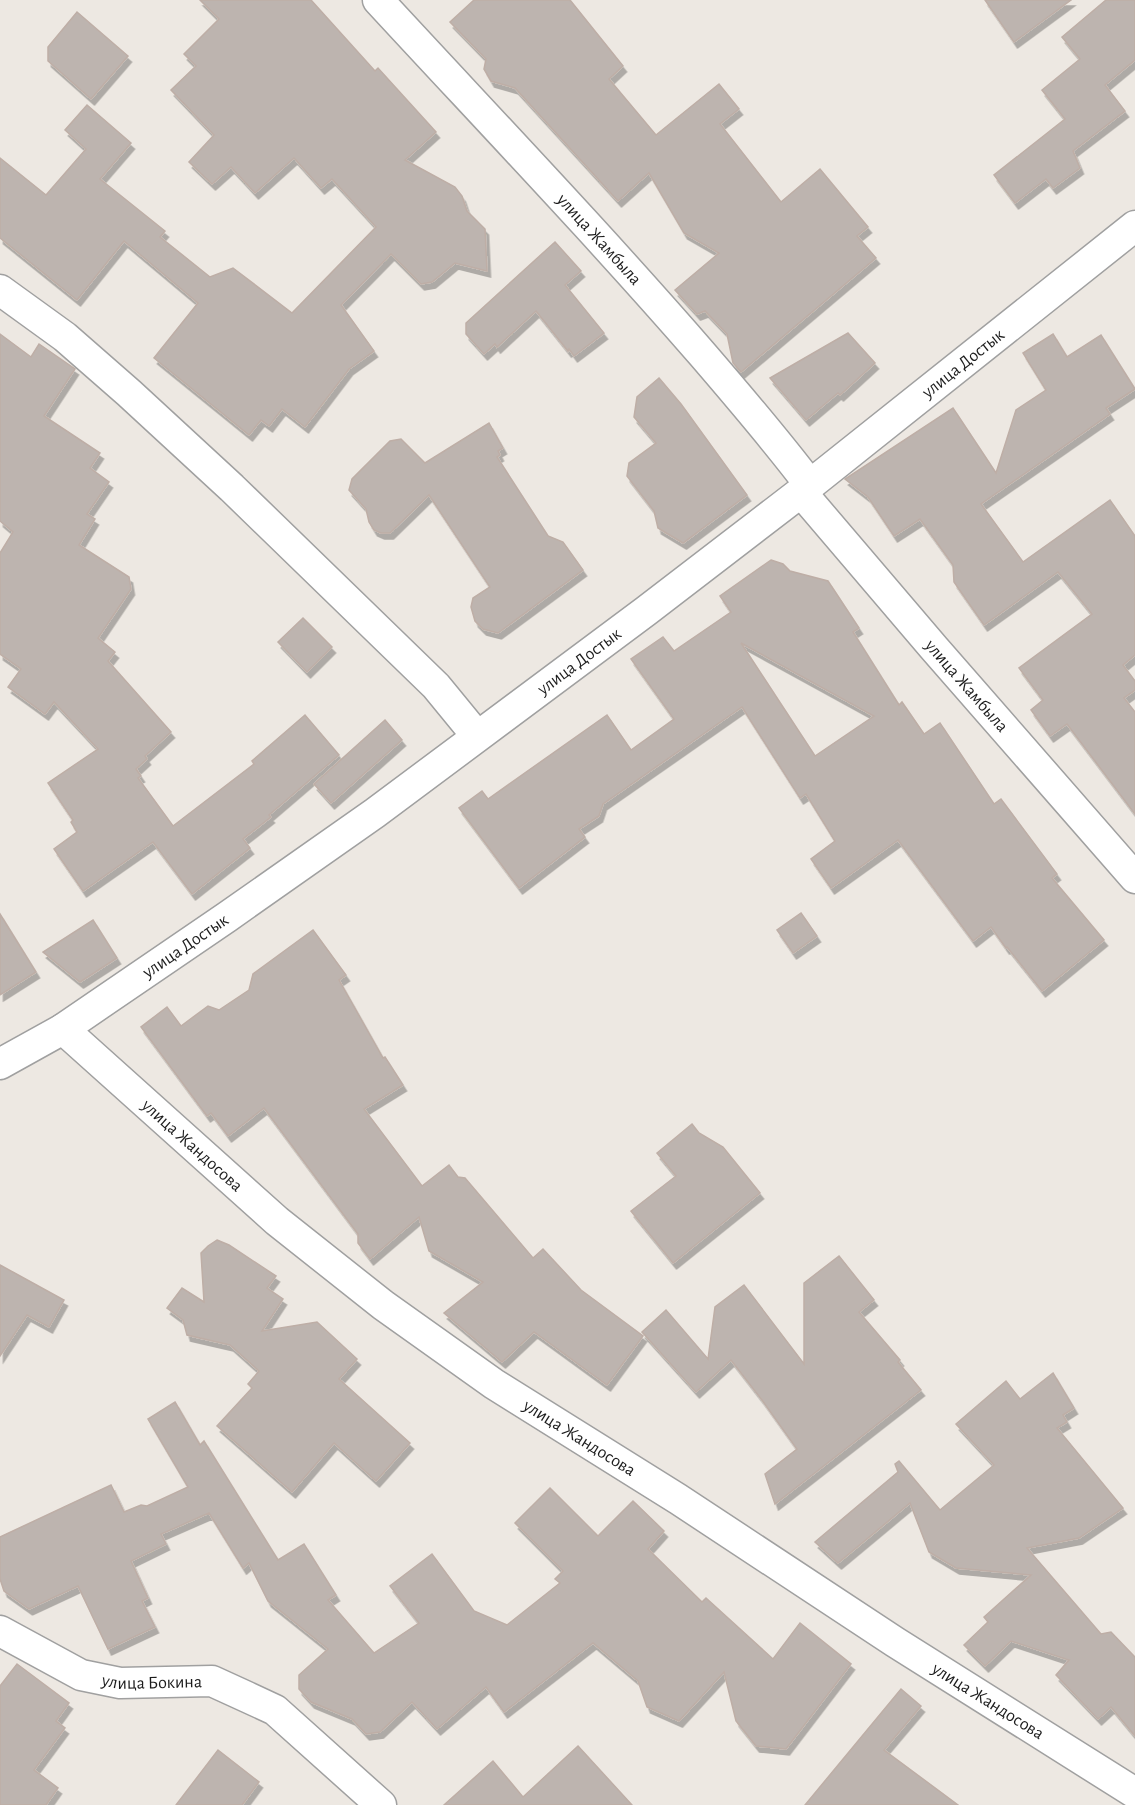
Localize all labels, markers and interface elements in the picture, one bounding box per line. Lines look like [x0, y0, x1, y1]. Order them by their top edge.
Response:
street label: улица Жамбыла [552, 190, 645, 289]
street label: улица Достык [918, 325, 1009, 402]
street label: улица Достык [534, 624, 625, 699]
street label: улица Жамбыла [921, 636, 1011, 736]
street label: улица Достык [139, 911, 232, 982]
street label: улица Жандосова [137, 1096, 246, 1196]
street label: улица Жандосова [519, 1396, 638, 1480]
street label: улица Жандосова [928, 1659, 1047, 1743]
street label: улица Бокина [99, 1671, 202, 1693]

